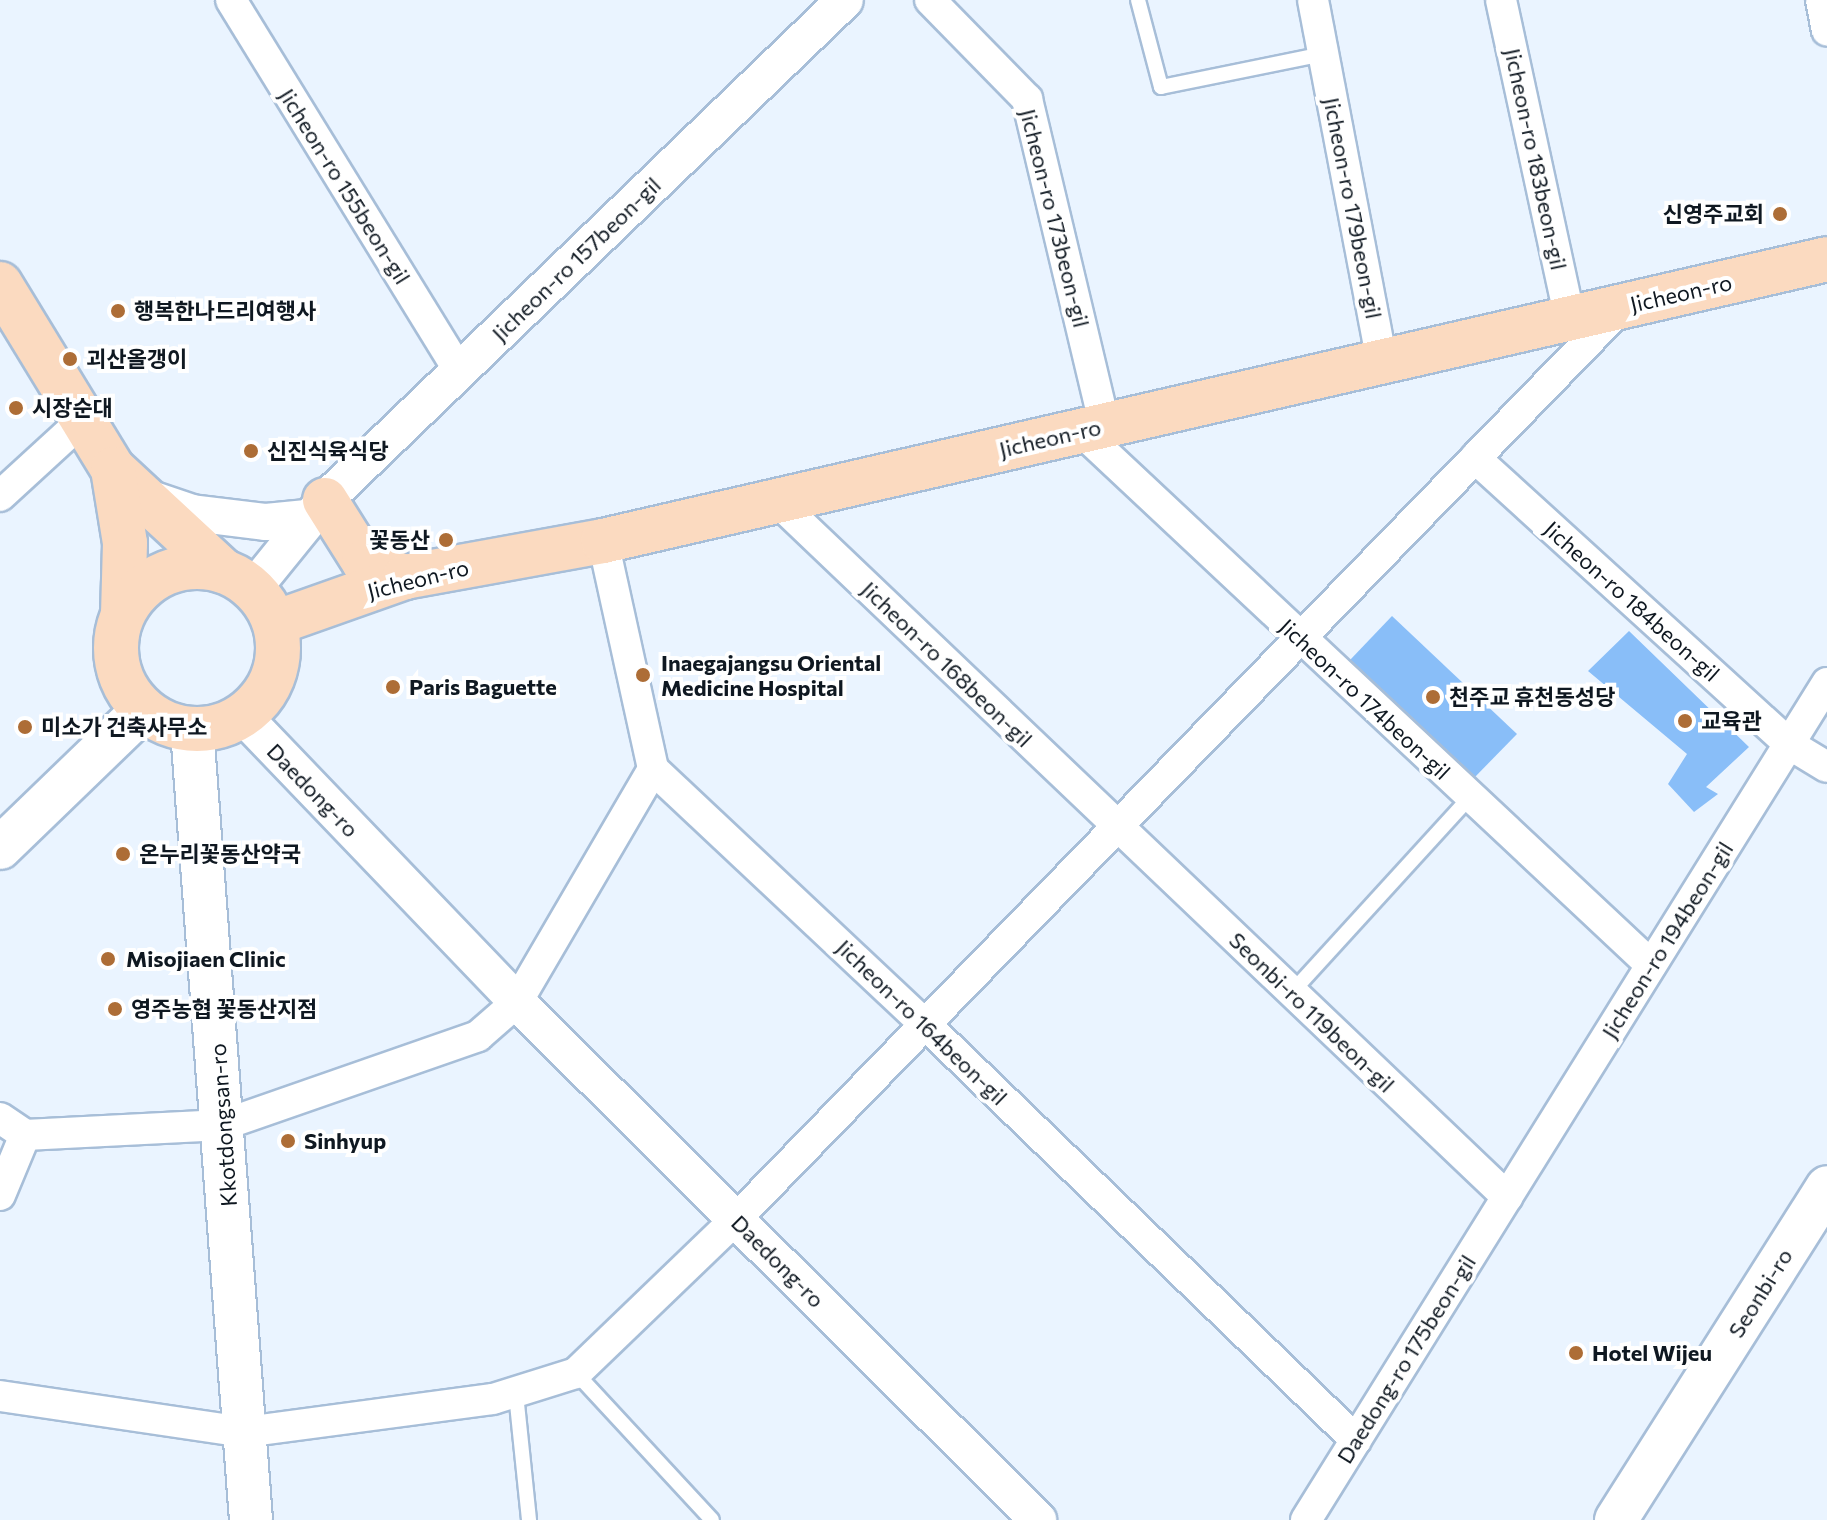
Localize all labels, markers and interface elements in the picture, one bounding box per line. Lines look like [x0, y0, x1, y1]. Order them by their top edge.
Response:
street label: Jicheon-ro 183beon-gil [1500, 46, 1572, 272]
street label: Jicheon-ro 155beon-gil [274, 83, 416, 289]
street label: Jicheon-ro 179beon-gil [1319, 95, 1387, 321]
street label: Jicheon-ro 173beon-gil [1015, 106, 1095, 330]
street label: Jicheon-ro 157beon-gil [486, 172, 666, 346]
place label: 신영주교회 [1663, 201, 1764, 227]
marker: 신영주교회 [1771, 205, 1789, 223]
street label: Jicheon-ro [1627, 268, 1735, 318]
place label: 행복한나드리여행사 [134, 298, 316, 324]
marker: 행복한나드리여행사 [109, 302, 127, 320]
place label: 괴산올갱이 [86, 346, 187, 372]
marker: 괴산올갱이 [61, 350, 79, 368]
place label: 시장순대 [32, 395, 113, 421]
marker: 시장순대 [7, 399, 25, 417]
street label: Jicheon-ro [996, 413, 1104, 463]
place label: 신진식육식당 [267, 438, 388, 464]
marker: 신진식육식당 [242, 442, 260, 460]
street label: Jicheon-ro 184beon-gil [1539, 515, 1725, 687]
place label: 꽃동산 [369, 527, 430, 553]
marker: 꽃동산 [437, 531, 455, 549]
street label: Jicheon-ro [364, 554, 472, 604]
street label: Jicheon-ro 168beon-gil [856, 576, 1038, 752]
street label: Jicheon-ro 174beon-gil [1274, 613, 1456, 785]
place label: Inaegajangsu Oriental Medicine Hospital [661, 649, 881, 700]
marker: Inaegajangsu Oriental Medicine Hospital [632, 664, 654, 686]
place label: Paris Baguette [409, 674, 557, 700]
marker: Paris Baguette [384, 678, 402, 696]
place label: 천주교 휴천동성당 [1449, 684, 1615, 710]
marker: 천주교 휴천동성당 [1424, 688, 1442, 706]
place label: 교육관 [1701, 708, 1762, 734]
marker: 교육관 [1676, 712, 1694, 730]
place label: 미소가 건축사무소 [41, 714, 207, 740]
marker: 미소가 건축사무소 [16, 718, 34, 736]
street label: Daedong-ro [262, 738, 364, 842]
street label: Jicheon-ro 194beon-gil [1596, 837, 1738, 1043]
place label: 온누리꽃동산약국 [139, 841, 301, 867]
marker: 온누리꽃동산약국 [114, 845, 132, 863]
street label: Seonbi-ro 119beon-gil [1224, 926, 1400, 1098]
street label: Jicheon-ro 164beon-gil [831, 934, 1013, 1110]
place label: Misojiaen Clinic [126, 946, 286, 972]
marker: Misojiaen Clinic [97, 948, 119, 970]
place label: 영주농협 꽃동산지점 [131, 996, 317, 1022]
marker: 영주농협 꽃동산지점 [106, 1000, 124, 1018]
street label: Kkotdongsan-ro [204, 1043, 242, 1207]
place label: Sinhyup [304, 1128, 386, 1154]
marker: Sinhyup [279, 1132, 297, 1150]
street label: Daedong-ro [726, 1209, 830, 1313]
street label: Seonbi-ro [1722, 1244, 1798, 1342]
street label: Daedong-ro 175beon-gil [1331, 1250, 1481, 1468]
place label: Hotel Wijeu [1592, 1340, 1712, 1366]
marker: Hotel Wijeu [1567, 1344, 1585, 1362]

